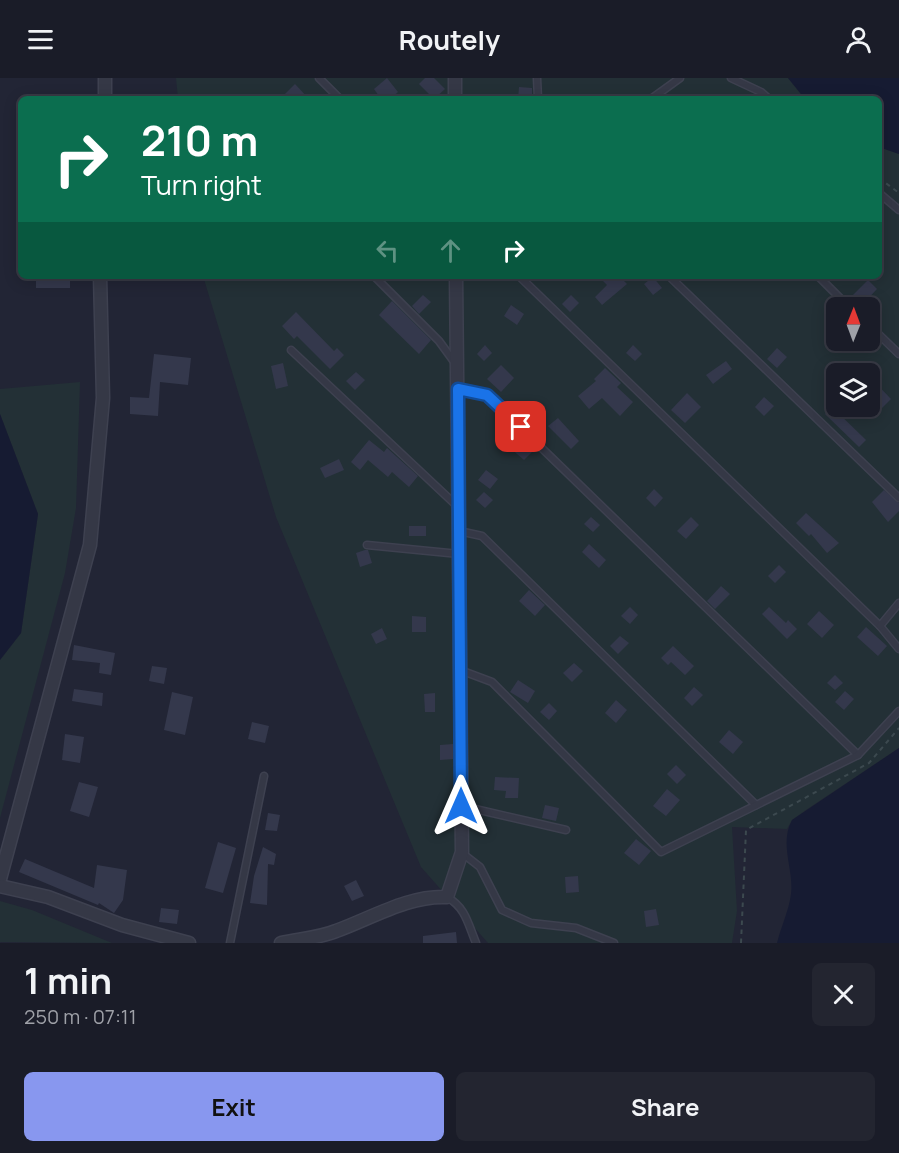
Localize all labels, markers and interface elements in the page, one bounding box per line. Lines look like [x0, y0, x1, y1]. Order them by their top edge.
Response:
text: Routely [399, 21, 500, 58]
icon: menu [24, 23, 57, 56]
icon: person [842, 23, 875, 56]
text: 210 m [141, 111, 258, 169]
icon: right [42, 120, 120, 198]
text: Turn right [141, 166, 262, 203]
icon: left [371, 234, 404, 267]
icon: ahead [434, 234, 467, 267]
icon: right [497, 234, 530, 267]
north arrow [826, 297, 880, 351]
map controls [826, 297, 880, 417]
button: layers [826, 363, 880, 417]
pin [495, 401, 546, 452]
icon: arrive [504, 410, 537, 443]
position arrow [429, 774, 493, 838]
text: 1 min [24, 956, 112, 1005]
button: close [812, 963, 875, 1026]
text: 250 m · 07:11 [24, 1003, 136, 1030]
button: Exit [24, 1072, 444, 1141]
button: Share [456, 1072, 875, 1141]

